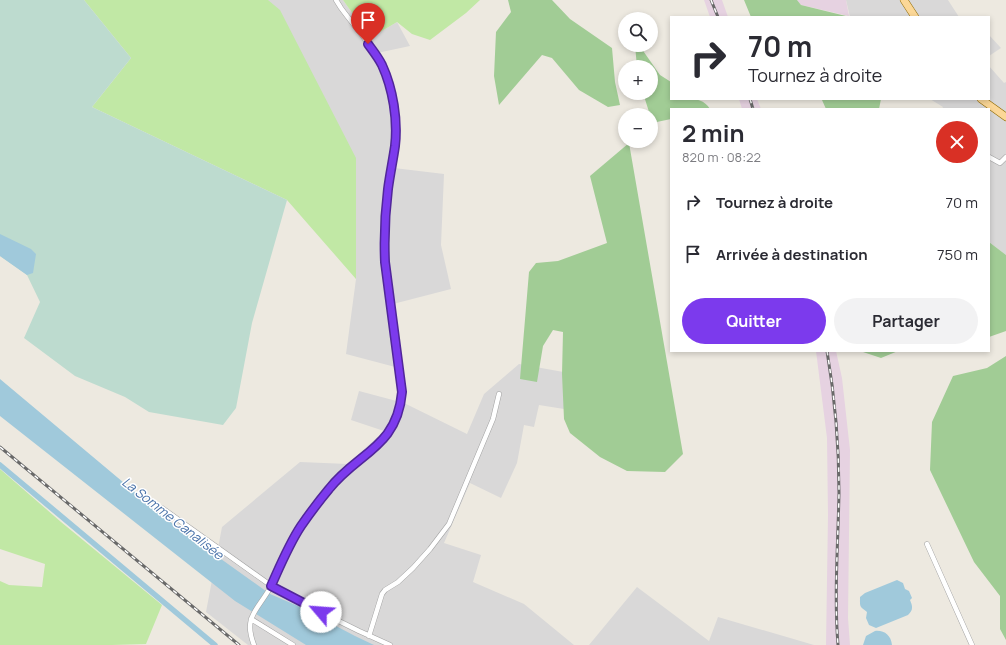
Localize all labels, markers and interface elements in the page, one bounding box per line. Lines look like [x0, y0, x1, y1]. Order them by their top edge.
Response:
pin [351, 3, 385, 44]
icon: arrive [357, 9, 379, 31]
map controls [618, 12, 658, 148]
button: search [618, 12, 658, 52]
text: 70 m [748, 27, 812, 65]
icon: right [682, 32, 734, 84]
button: + [618, 60, 658, 100]
text: Tournez à droite [748, 63, 882, 87]
button: − [618, 108, 658, 148]
text: 2 min [682, 116, 744, 149]
button: close [936, 121, 978, 163]
text: 820 m · 08:22 [682, 148, 761, 166]
icon: right [682, 191, 704, 213]
text: Tournez à droite [716, 192, 833, 213]
text: 70 m [946, 192, 978, 213]
icon: arrive [682, 243, 704, 265]
text: Arrivée à destination [716, 244, 868, 265]
text: 750 m [937, 244, 978, 265]
button: Quitter [682, 298, 826, 344]
button: Partager [834, 298, 978, 344]
water label: La Somme Canalisée [119, 473, 228, 564]
position arrow [300, 591, 342, 633]

